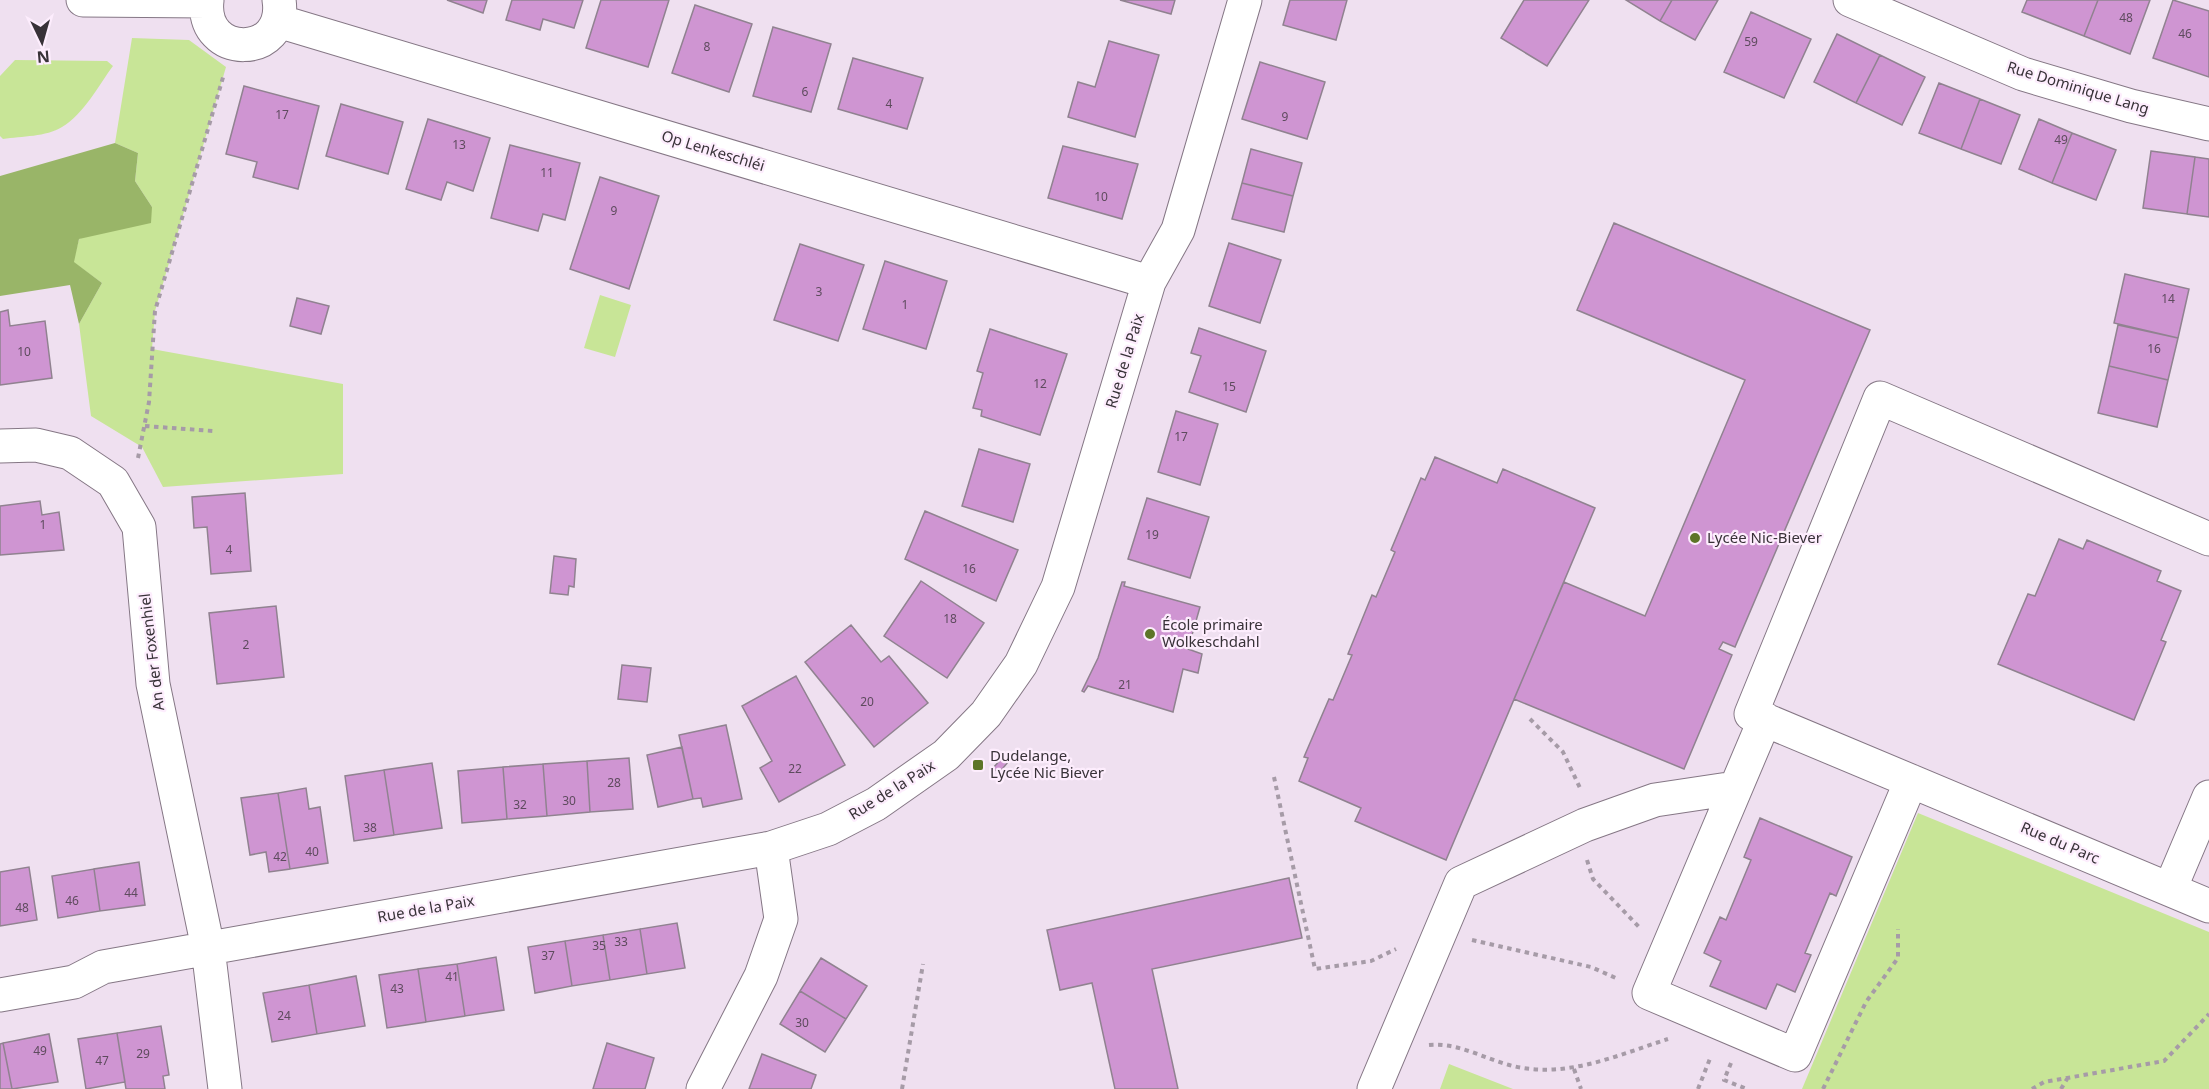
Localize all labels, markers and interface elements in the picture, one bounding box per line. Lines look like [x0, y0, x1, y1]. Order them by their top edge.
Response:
house number: 48 [2119, 9, 2133, 26]
north arrow [12, 12, 72, 72]
house number: 46 [2178, 25, 2192, 42]
house number: 59 [1744, 33, 1758, 50]
house number: 8 [704, 38, 711, 55]
text: N [36, 45, 51, 68]
street label: Rue Dominique Lang [2005, 56, 2152, 118]
house number: 6 [802, 83, 809, 100]
house number: 4 [886, 95, 893, 112]
house number: 17 [275, 106, 289, 123]
house number: 9 [1282, 108, 1289, 125]
street label: Op Lenkeschléi [659, 125, 767, 175]
house number: 49 [2054, 131, 2068, 148]
house number: 13 [452, 136, 466, 153]
house number: 11 [540, 164, 554, 181]
house number: 10 [1094, 188, 1108, 205]
house number: 9 [611, 202, 618, 219]
house number: 3 [816, 283, 823, 300]
house number: 14 [2161, 290, 2175, 307]
house number: 1 [902, 296, 908, 313]
street label: Rue de la Paix [1100, 311, 1148, 411]
house number: 16 [2147, 340, 2161, 357]
house number: 10 [17, 343, 31, 360]
house number: 12 [1033, 375, 1047, 392]
house number: 15 [1222, 378, 1236, 395]
house number: 17 [1174, 428, 1188, 445]
house number: 1 [40, 516, 46, 533]
house number: 19 [1145, 526, 1159, 543]
place label: Lycée Nic-Biever [1707, 527, 1822, 547]
marker: Lycée Nic-Biever [1688, 531, 1702, 545]
house number: 4 [226, 541, 233, 558]
house number: 16 [962, 560, 976, 577]
street label: An der Foxenhiel [134, 592, 168, 712]
house number: 18 [943, 610, 957, 627]
place label: École primaire Wolkeschdahl [1162, 614, 1263, 651]
marker: École primaire Wolkeschdahl [1143, 627, 1157, 641]
house number: 2 [243, 636, 250, 653]
house number: 21 [1118, 676, 1132, 693]
house number: 20 [860, 693, 874, 710]
place label: Dudelange, Lycée Nic Biever [990, 745, 1104, 782]
street label: Rue de la Paix [845, 755, 938, 824]
marker: Dudelange, Lycée Nic Biever [971, 758, 985, 772]
house number: 22 [788, 760, 802, 777]
house number: 28 [607, 774, 621, 791]
house number: 30 [562, 792, 576, 809]
house number: 32 [513, 796, 527, 813]
street label: Rue du Parc [2018, 816, 2103, 868]
house number: 38 [363, 819, 377, 836]
house number: 40 [305, 843, 319, 860]
house number: 42 [273, 848, 287, 865]
house number: 44 [124, 884, 138, 901]
street label: Rue de la Paix [376, 890, 476, 926]
house number: 46 [65, 892, 79, 909]
house number: 48 [15, 899, 29, 916]
house number: 33 [614, 933, 628, 950]
house number: 35 [592, 937, 606, 954]
house number: 37 [541, 947, 555, 964]
house number: 41 [445, 968, 459, 985]
house number: 43 [390, 980, 404, 997]
house number: 24 [277, 1007, 291, 1024]
house number: 30 [795, 1014, 809, 1031]
house number: 49 [33, 1042, 47, 1059]
house number: 29 [136, 1045, 150, 1062]
house number: 47 [95, 1052, 109, 1069]

